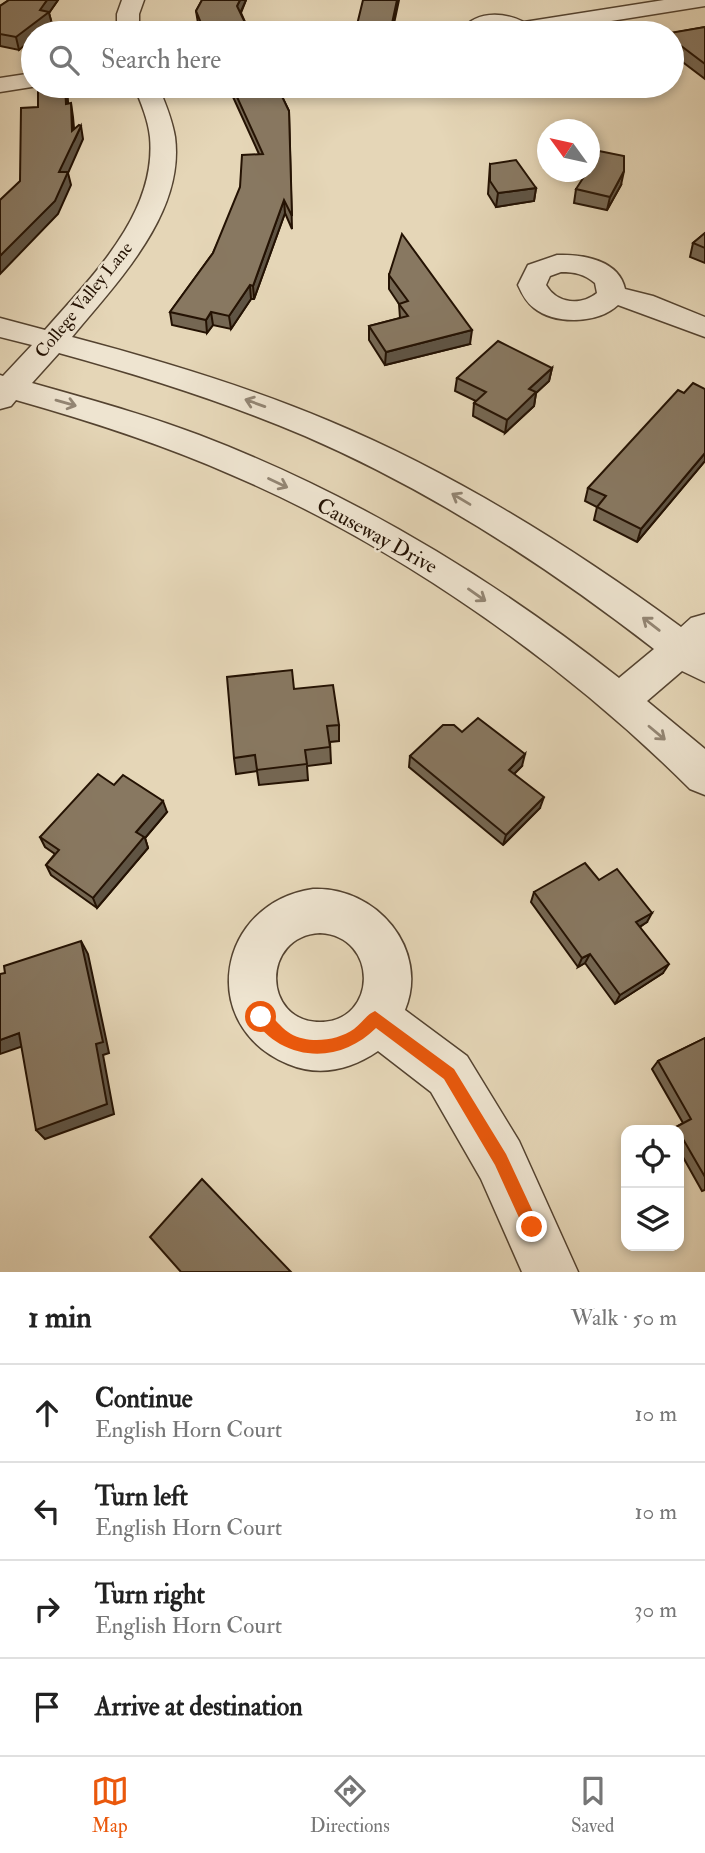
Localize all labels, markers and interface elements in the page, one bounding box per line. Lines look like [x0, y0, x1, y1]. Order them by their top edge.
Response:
search box [21, 21, 684, 98]
icon: search [45, 41, 83, 79]
text: Search here [101, 44, 221, 76]
north arrow [537, 119, 600, 182]
street label: College Valley Lane [30, 237, 138, 363]
one-way arrow [244, 396, 266, 409]
one-way arrow [55, 398, 77, 411]
one-way arrow [267, 477, 288, 491]
street label: Causeway Drive [312, 492, 442, 580]
one-way arrow [451, 492, 471, 506]
one-way arrow [467, 588, 486, 602]
one-way arrow [642, 617, 661, 631]
one-way arrow [647, 725, 665, 741]
route start [245, 1001, 276, 1032]
map controls [621, 1125, 684, 1251]
button: locate [621, 1125, 684, 1188]
button: layers [621, 1188, 684, 1251]
route end [516, 1211, 547, 1242]
text: 1 min [28, 1299, 92, 1336]
text: Walk · 50 m [571, 1303, 677, 1332]
text: Continue [95, 1383, 193, 1415]
icon: ahead [28, 1394, 66, 1432]
text: 10 m [634, 1399, 677, 1428]
text: English Horn Court [95, 1415, 282, 1444]
text: Turn left [95, 1481, 188, 1513]
icon: left [28, 1492, 66, 1530]
text: 10 m [634, 1497, 677, 1526]
text: English Horn Court [95, 1513, 282, 1542]
text: Turn right [95, 1579, 205, 1611]
icon: right [28, 1590, 66, 1628]
text: 30 m [634, 1595, 677, 1624]
text: English Horn Court [95, 1611, 282, 1640]
icon: arrive [28, 1688, 66, 1726]
text: Arrive at destination [95, 1691, 303, 1723]
tab: Map [91, 1772, 129, 1838]
tab: Directions [310, 1772, 390, 1838]
tab: Saved [571, 1772, 614, 1838]

